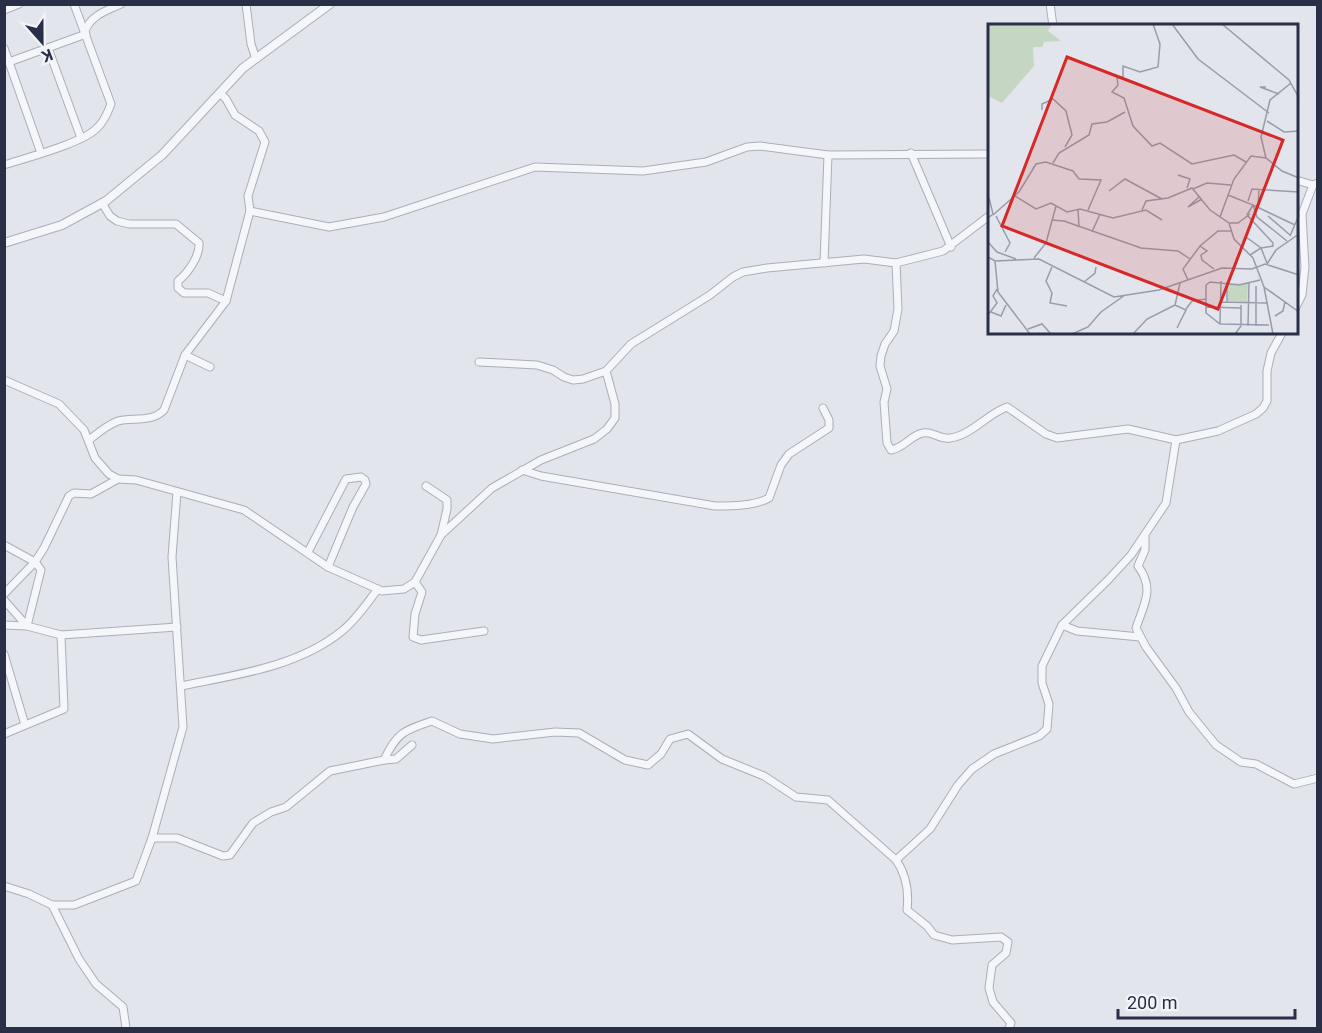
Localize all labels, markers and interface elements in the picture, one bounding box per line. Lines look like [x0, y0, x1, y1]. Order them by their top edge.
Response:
north arrow [12, 12, 72, 72]
inset map [988, 24, 1298, 334]
text: K [38, 45, 55, 67]
scale bar [1118, 982, 1295, 1020]
text: 200 m [1127, 992, 1178, 1013]

